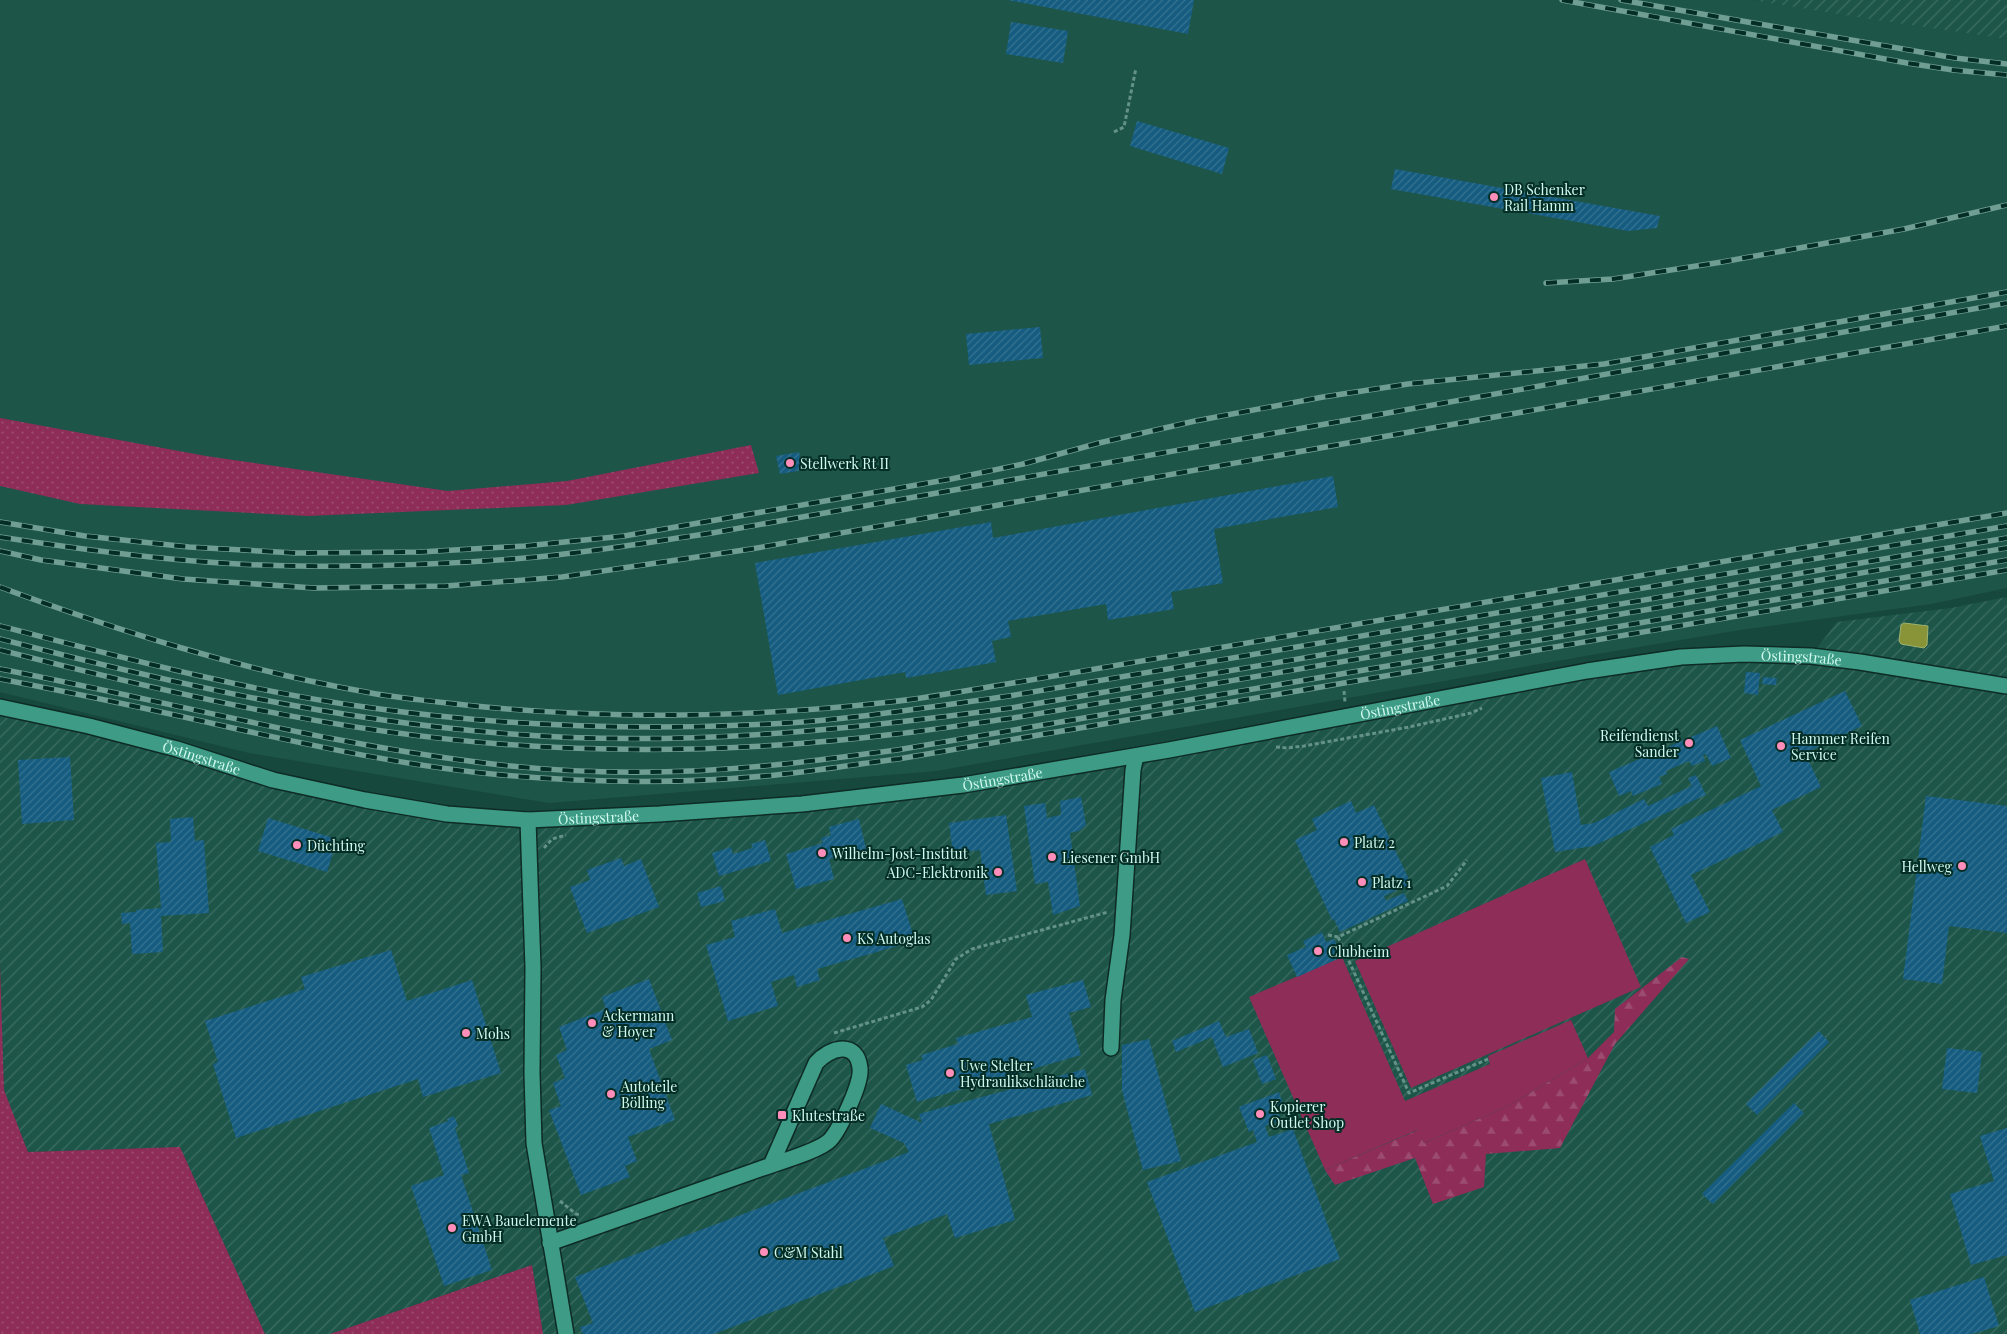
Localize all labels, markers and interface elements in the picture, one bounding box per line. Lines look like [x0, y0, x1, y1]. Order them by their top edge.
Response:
place label: DB Schenker Rail Hamm [1504, 180, 1586, 215]
marker: DB Schenker Rail Hamm [1488, 191, 1500, 203]
place label: Stellwerk Rt II [800, 454, 889, 473]
marker: Stellwerk Rt II [784, 457, 796, 469]
street label: Östingstraße [1761, 645, 1843, 669]
street label: Östingstraße [1358, 689, 1442, 723]
place label: Reifendienst Sander [1600, 726, 1680, 761]
place label: Hammer Reifen Service [1791, 729, 1891, 764]
street label: Östingstraße [161, 736, 243, 778]
marker: Reifendienst Sander [1683, 737, 1695, 749]
marker: Hammer Reifen Service [1775, 740, 1787, 752]
street label: Östingstraße [961, 762, 1044, 794]
street label: Östingstraße [558, 805, 639, 828]
place label: Platz 2 [1354, 833, 1395, 852]
place label: Düchting [307, 836, 366, 855]
marker: Platz 2 [1338, 836, 1350, 848]
marker: Düchting [291, 839, 303, 851]
place label: Wilhelm-Jost-Institut [831, 844, 969, 863]
marker: Wilhelm-Jost-Institut [816, 847, 828, 859]
place label: Liesener GmbH [1062, 848, 1161, 867]
marker: Liesener GmbH [1046, 851, 1058, 863]
place label: Hellweg [1901, 857, 1953, 876]
marker: Hellweg [1956, 860, 1968, 872]
place label: ADC-Elektronik [886, 863, 988, 882]
marker: ADC-Elektronik [992, 866, 1004, 878]
place label: Platz 1 [1372, 873, 1411, 892]
marker: Platz 1 [1356, 876, 1368, 888]
place label: KS Autoglas [857, 929, 931, 948]
marker: KS Autoglas [841, 932, 853, 944]
place label: Clubheim [1328, 942, 1390, 961]
marker: Clubheim [1312, 945, 1324, 957]
place label: Ackermann & Hoyer [601, 1006, 675, 1041]
marker: Ackermann & Hoyer [586, 1017, 598, 1029]
place label: Mohs [476, 1024, 510, 1043]
marker: Mohs [460, 1027, 472, 1039]
place label: Uwe Stelter Hydraulikschläuche [960, 1056, 1085, 1091]
marker: Uwe Stelter Hydraulikschläuche [944, 1067, 956, 1079]
place label: Autoteile Bölling [620, 1077, 677, 1112]
marker: Autoteile Bölling [605, 1088, 617, 1100]
place label: Kopierer Outlet Shop [1270, 1097, 1344, 1132]
place label: Klutestraße [792, 1106, 865, 1125]
marker: Kopierer Outlet Shop [1254, 1108, 1266, 1120]
marker: Klutestraße [776, 1109, 788, 1121]
place label: EWA Bauelemente GmbH [462, 1211, 576, 1246]
marker: EWA Bauelemente GmbH [446, 1222, 458, 1234]
place label: C&M Stahl [774, 1243, 843, 1262]
marker: C&M Stahl [758, 1246, 770, 1258]

